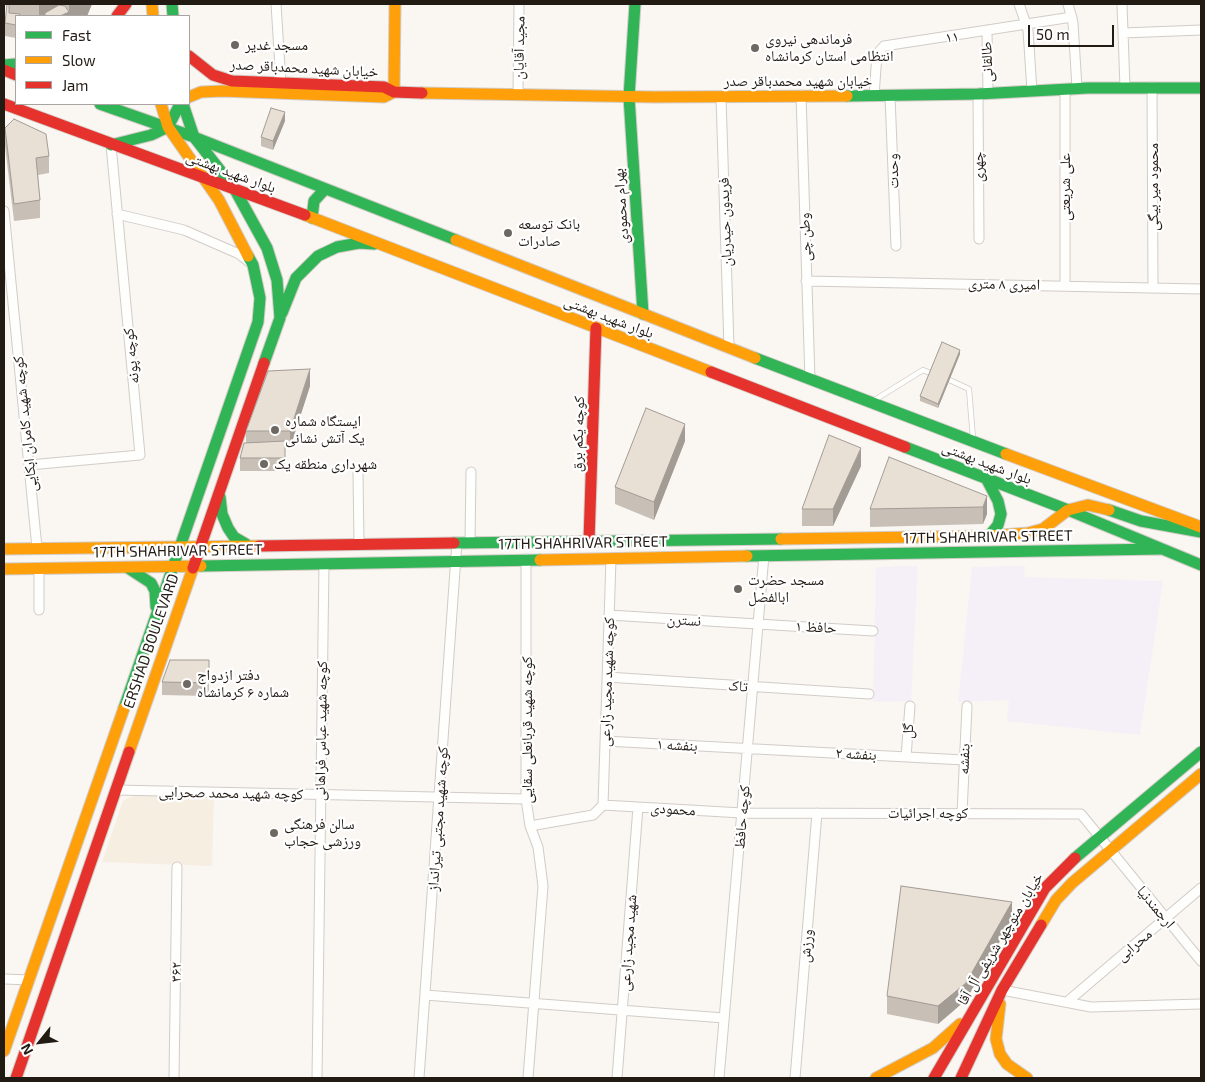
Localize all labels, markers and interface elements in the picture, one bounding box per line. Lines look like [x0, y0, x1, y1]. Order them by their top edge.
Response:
legend [15, 15, 190, 105]
scale bar [1030, 15, 1116, 47]
street label: مجید آقایان [509, 16, 529, 80]
text: 50 m [1036, 25, 1070, 43]
text: Fast [62, 26, 91, 44]
street label: ۱۱ [944, 27, 960, 47]
place label: فرماندهی نیروی انتظامی استان کرمانشاه [765, 30, 893, 65]
place label: مسجد غدیر [245, 36, 308, 54]
marker: مسجد غدیر [229, 39, 241, 51]
street label: طالقانی [977, 41, 997, 83]
marker: فرماندهی نیروی انتظامی استان کرمانشاه [749, 42, 761, 54]
text: Slow [62, 51, 96, 69]
street label: خیابان شهید محمدباقر صدر [229, 55, 379, 81]
street label: خیابان شهید محمدباقر صدر [724, 72, 872, 90]
text: Jam [62, 76, 88, 94]
street label: محمود میر بیگی [1144, 143, 1162, 231]
street label: بلوار شهید بهشتی [184, 147, 278, 197]
street label: چهری [969, 152, 987, 182]
street label: وحدت [883, 153, 903, 189]
street label: علی شریعتی [1056, 153, 1074, 221]
street label: بهرام محمودی [609, 168, 633, 244]
street label: فریدون حیدریان [714, 177, 736, 267]
street label: وطن چی [795, 212, 815, 262]
place label: بانک توسعه صادرات [518, 215, 580, 250]
marker: بانک توسعه صادرات [502, 227, 514, 239]
street label: امیری ۸ متری [968, 274, 1040, 294]
street label: بلوار شهید بهشتی [562, 292, 656, 342]
street label: کوچه پونه [119, 327, 143, 385]
street label: کوچه شهید کامران ابکایی [9, 355, 41, 493]
street label: کوچه یکم برق [568, 396, 588, 472]
place label: ایستگاه شماره یک آتش نشانی [285, 412, 365, 447]
marker: ایستگاه شماره یک آتش نشانی [269, 424, 281, 436]
street label: بلوار شهید بهشتی [940, 438, 1034, 488]
place label: شهرداری منطقه یک [274, 455, 377, 473]
marker: شهرداری منطقه یک [258, 458, 270, 470]
street label: 17TH SHAHRIVAR STREET [903, 527, 1073, 547]
street label: 17TH SHAHRIVAR STREET [498, 533, 668, 553]
street label: 17TH SHAHRIVAR STREET [93, 541, 263, 561]
street label: ERSHAD BOULEVARD [119, 571, 183, 711]
place label: مسجد حضرت ابالفضل [748, 571, 824, 606]
marker: مسجد حضرت ابالفضل [732, 583, 744, 595]
street label: نسترن [666, 610, 702, 630]
street label: کوچه شهید مجید زارعی [596, 617, 618, 747]
street label: حافظ ۱ [795, 617, 837, 637]
street label: کوچه شهید قربانعلی سقایی [518, 656, 536, 804]
street label: کوچه شهید عباس فراهانی [311, 661, 331, 801]
place label: دفتر ازدواج شماره ۶ کرمانشاه [197, 666, 289, 701]
street label: تاک [728, 676, 748, 696]
marker: دفتر ازدواج شماره ۶ کرمانشاه [181, 678, 193, 690]
street label: گل [898, 723, 918, 739]
street label: بنفشه ۱ [656, 735, 698, 755]
street label: بنفشه [954, 743, 974, 775]
street label: بنفشه ۲ [835, 744, 877, 764]
street label: کوچه شهید مجتبی تیرانداز [424, 746, 452, 892]
street label: کوچه شهید محمد صحرایی [159, 783, 303, 803]
street label: کوچه حافظ [730, 784, 754, 850]
street label: محمودی [650, 798, 696, 820]
street label: کوچه اجرائیات [888, 804, 968, 822]
place label: سالن فرهنگی ورزشی حجاب [284, 815, 361, 850]
marker: سالن فرهنگی ورزشی حجاب [268, 827, 280, 839]
street label: خیابان منوچهر شریفی آل آقا [953, 869, 1047, 1009]
street label: ارجمندنیا [1133, 882, 1179, 932]
street label: شهید مجید زارعی [616, 894, 640, 992]
street label: محرابی [1113, 925, 1155, 965]
street label: ورزش [796, 928, 816, 964]
street label: ۳۶۲ [167, 962, 185, 982]
north arrow [15, 1017, 65, 1067]
text: N [17, 1041, 36, 1058]

